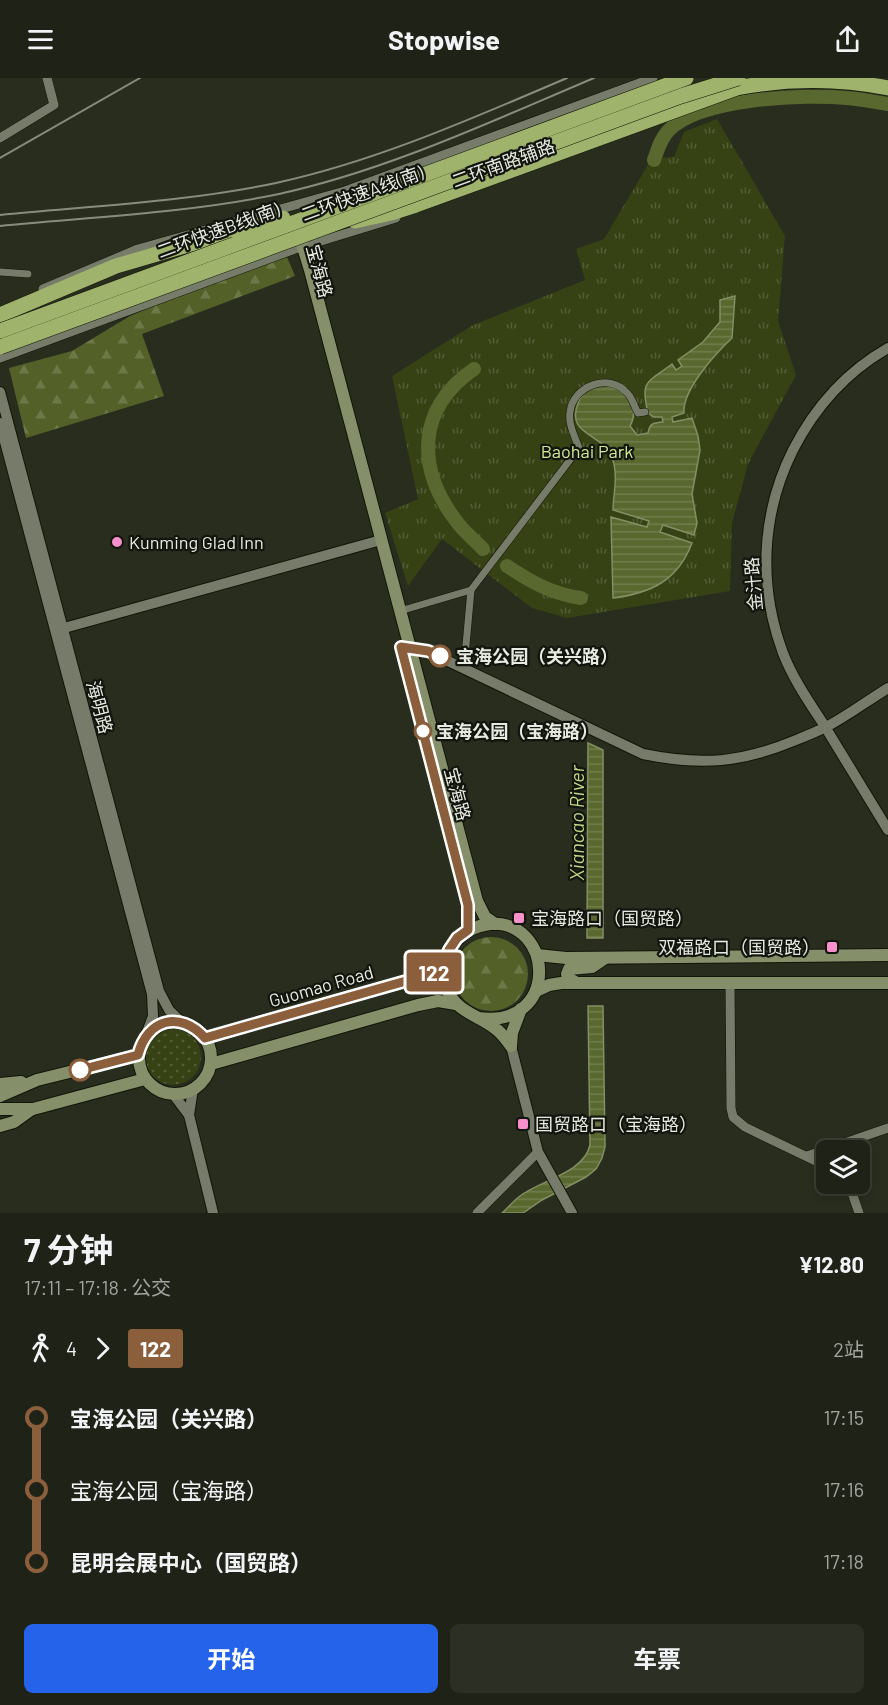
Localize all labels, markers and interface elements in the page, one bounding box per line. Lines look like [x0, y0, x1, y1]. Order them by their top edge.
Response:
icon: menu [24, 23, 57, 56]
text: Stopwise [388, 23, 500, 55]
icon: share [831, 23, 864, 56]
street label: 二环南路辅路 [448, 134, 558, 192]
street label: 二环快速A线(南) [298, 161, 426, 225]
street label: 二环快速B线(南) [154, 198, 283, 262]
street label: 宝海路 [302, 242, 338, 300]
park label: Baohai Park [541, 440, 633, 462]
place label: Kunming Glad Inn [129, 531, 264, 553]
marker: Kunming Glad Inn [110, 535, 124, 549]
street label: 金汁路 [740, 556, 766, 612]
marker: 宝海公园（关兴路） [429, 645, 451, 667]
place label: 宝海公园（关兴路） [456, 645, 618, 667]
street label: 海明路 [82, 678, 118, 736]
place label: 宝海公园（宝海路） [436, 720, 598, 742]
marker: 宝海公园（宝海路） [414, 722, 432, 740]
water label: Xiancao River [564, 764, 588, 881]
street label: 宝海路 [440, 765, 476, 823]
place label: 宝海路口（国贸路） [531, 907, 693, 929]
marker: 宝海路口（国贸路） [512, 911, 526, 925]
place label: 双福路口（国贸路） [658, 936, 820, 958]
marker: 双福路口（国贸路） [825, 940, 839, 954]
line badge: 122 [400, 952, 468, 992]
text: 122 [419, 960, 449, 985]
street label: Guomao Road [266, 961, 376, 1011]
unlabelled marker [69, 1059, 91, 1081]
place label: 国贸路口（宝海路） [535, 1113, 697, 1135]
marker: 国贸路口（宝海路） [516, 1117, 530, 1131]
map controls [816, 1140, 870, 1194]
button: layers [816, 1140, 870, 1194]
text: 7 分钟 [24, 1229, 113, 1269]
text: ¥12.80 [798, 1251, 864, 1277]
text: 17:11 – 17:18 · 公交 [24, 1275, 171, 1299]
icon: walk [24, 1332, 57, 1365]
icon: forward [86, 1332, 119, 1365]
text: 4 [66, 1336, 77, 1360]
text: 122 [140, 1336, 171, 1361]
text: 2站 [833, 1337, 864, 1361]
text: 宝海公园（关兴路） [70, 1405, 268, 1431]
text: 17:15 [823, 1405, 864, 1429]
text: 宝海公园（宝海路） [70, 1477, 268, 1503]
text: 17:16 [823, 1477, 864, 1501]
text: 昆明会展中心（国贸路） [70, 1549, 312, 1575]
text: 17:18 [823, 1549, 864, 1573]
button: 开始 [24, 1624, 438, 1693]
button: 车票 [450, 1624, 864, 1693]

